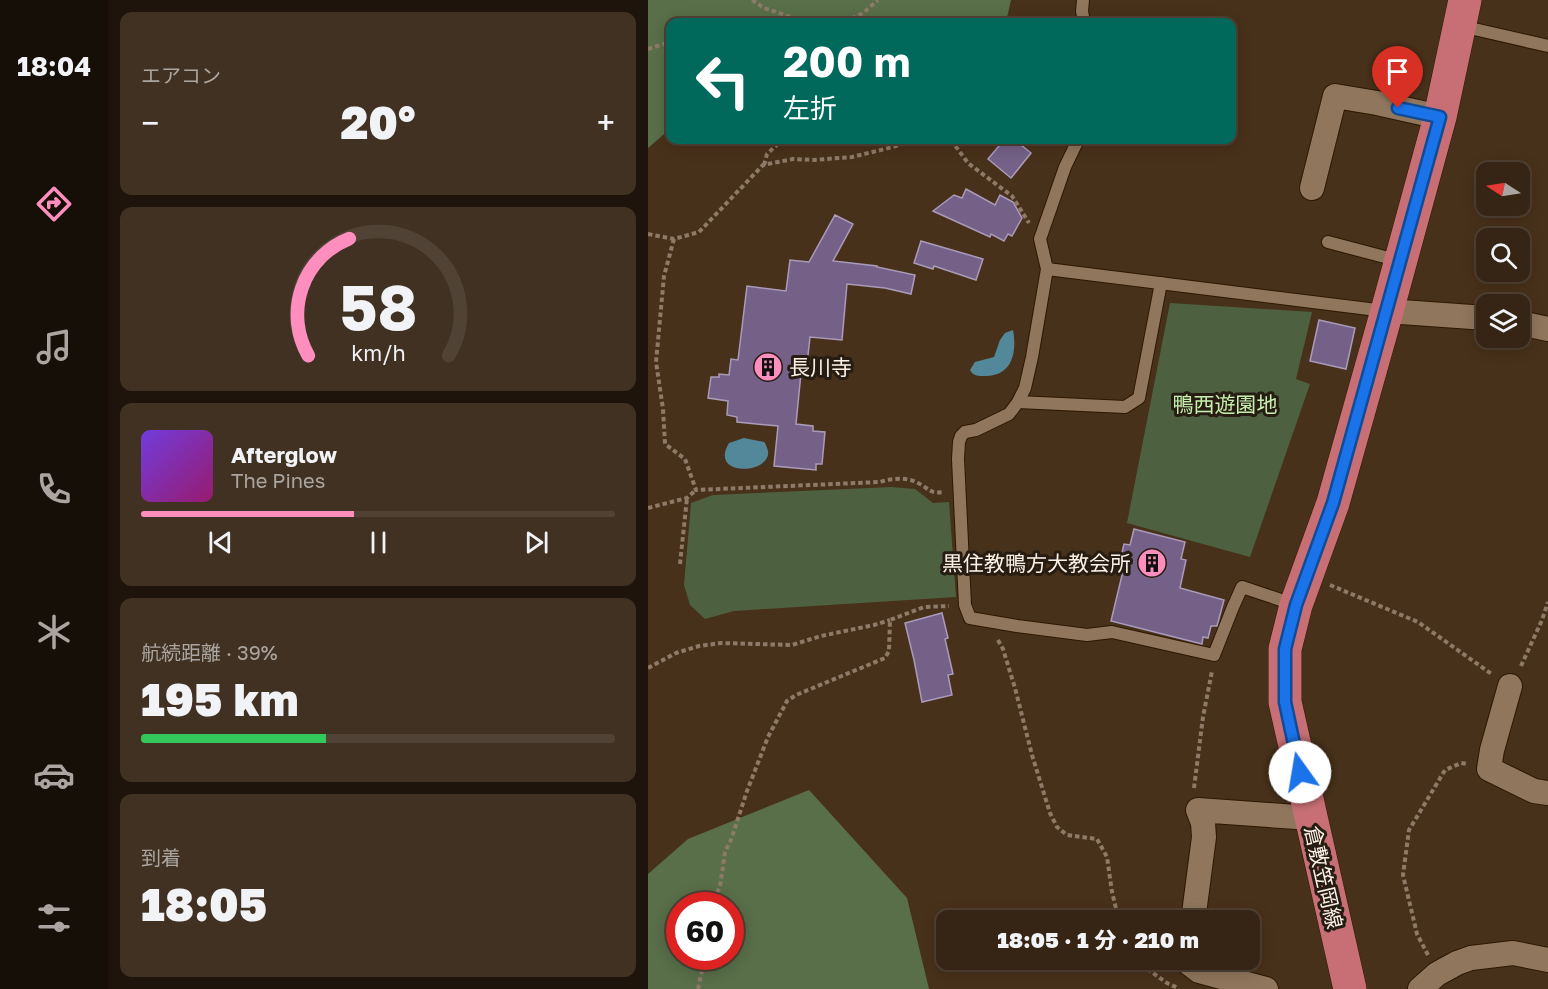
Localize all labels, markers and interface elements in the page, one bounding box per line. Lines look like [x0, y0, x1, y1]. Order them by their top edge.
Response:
text: 200 m [783, 36, 910, 86]
icon: left [684, 42, 762, 120]
pin [1372, 46, 1423, 108]
text: 18:04 [17, 50, 91, 82]
icon: arrive [1381, 55, 1414, 88]
text: エアコン [141, 63, 221, 87]
text: 左折 [783, 92, 837, 124]
text: 20° [340, 95, 416, 149]
text: − [141, 103, 159, 142]
text: + [597, 103, 615, 142]
north arrow [1476, 162, 1530, 216]
map controls [1476, 162, 1530, 348]
icon: directions [33, 183, 75, 225]
button: search [1476, 228, 1530, 282]
text: 58 [339, 269, 417, 344]
button: layers [1476, 294, 1530, 348]
icon: music [33, 326, 75, 368]
text: km/h [351, 341, 405, 367]
building icon: 長川寺 [752, 351, 784, 383]
place label: 長川寺 [789, 354, 852, 380]
park label: 鴨西遊園地 [1173, 391, 1278, 417]
text: Afterglow [231, 441, 337, 468]
icon: phone [33, 468, 75, 510]
text: The Pines [231, 468, 325, 492]
icon: previous [204, 526, 237, 559]
icon: pause [362, 526, 395, 559]
icon: next [520, 526, 553, 559]
building icon: 黒住教鴨方大教会所 [1136, 547, 1168, 579]
place label: 黒住教鴨方大教会所 [942, 550, 1131, 576]
icon: climate [33, 611, 75, 653]
text: 航続距離 · 39% [141, 640, 278, 664]
text: 195 km [141, 672, 299, 726]
position arrow [1268, 740, 1332, 804]
icon: car [33, 754, 75, 796]
street label: 倉敷笠岡線 [1300, 823, 1348, 931]
text: 到着 [141, 845, 181, 869]
text: 18:05 [141, 877, 267, 931]
speed limit sign: 60 [666, 892, 744, 970]
icon: filters [33, 897, 75, 939]
text: 18:05 · 1 分 · 210 m [997, 926, 1199, 953]

